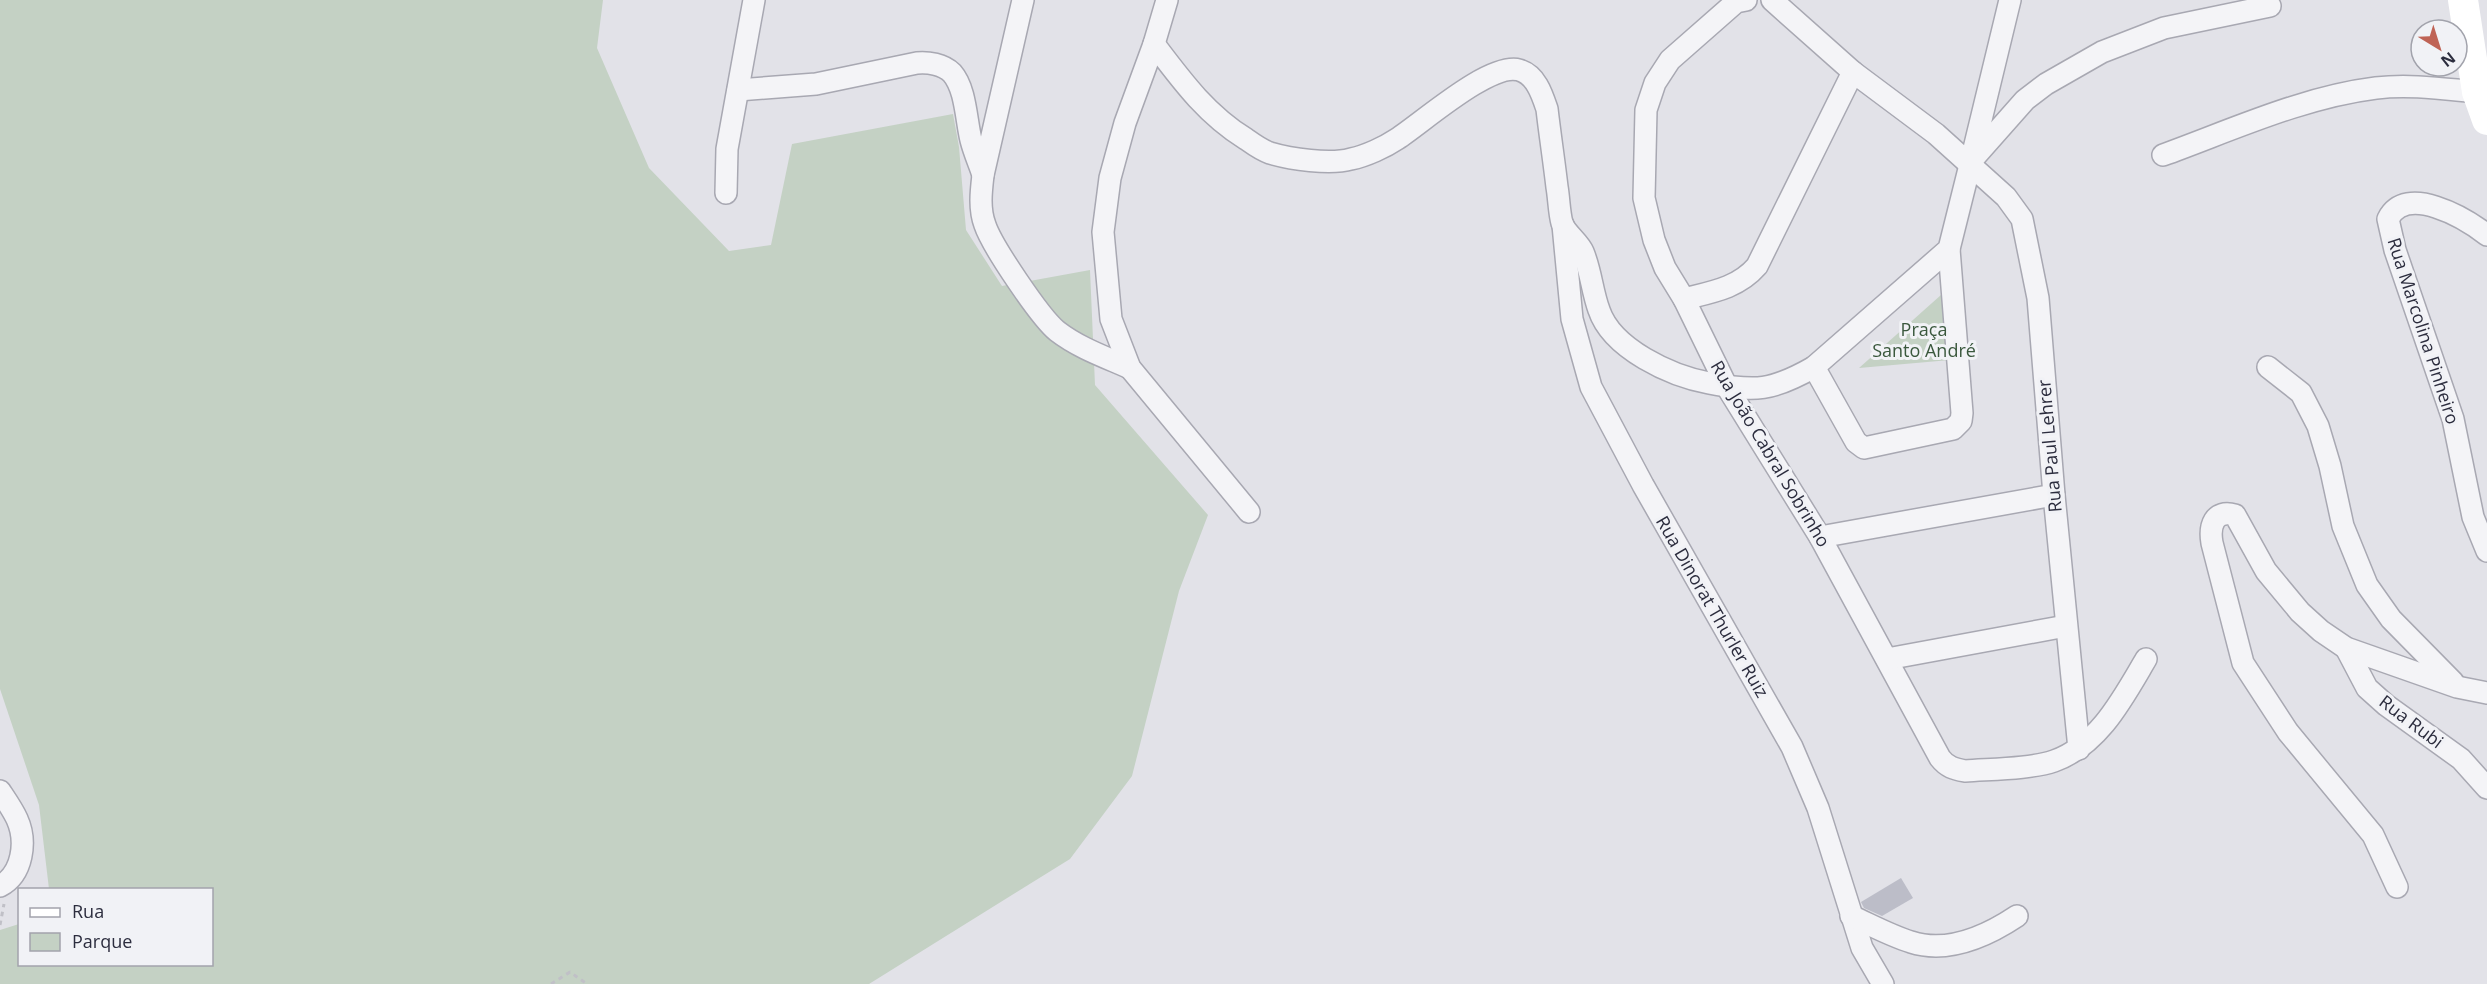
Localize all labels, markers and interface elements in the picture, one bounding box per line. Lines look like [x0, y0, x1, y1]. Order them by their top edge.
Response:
north arrow [2409, 18, 2469, 78]
text: N [2436, 47, 2460, 72]
street label: Rua Marcolina Pinheiro [2382, 234, 2465, 427]
park label: Praça Santo André [1872, 317, 1976, 362]
street label: Rua João Cabral Sobrinho [1706, 356, 1836, 551]
street label: Rua Paul Lehrer [2031, 378, 2067, 514]
street label: Rua Dinorat Thurler Ruiz [1651, 511, 1775, 702]
street label: Rua Rubi [2375, 689, 2449, 753]
legend [18, 888, 213, 966]
text: Rua [72, 899, 104, 923]
text: Parque [72, 929, 132, 953]

